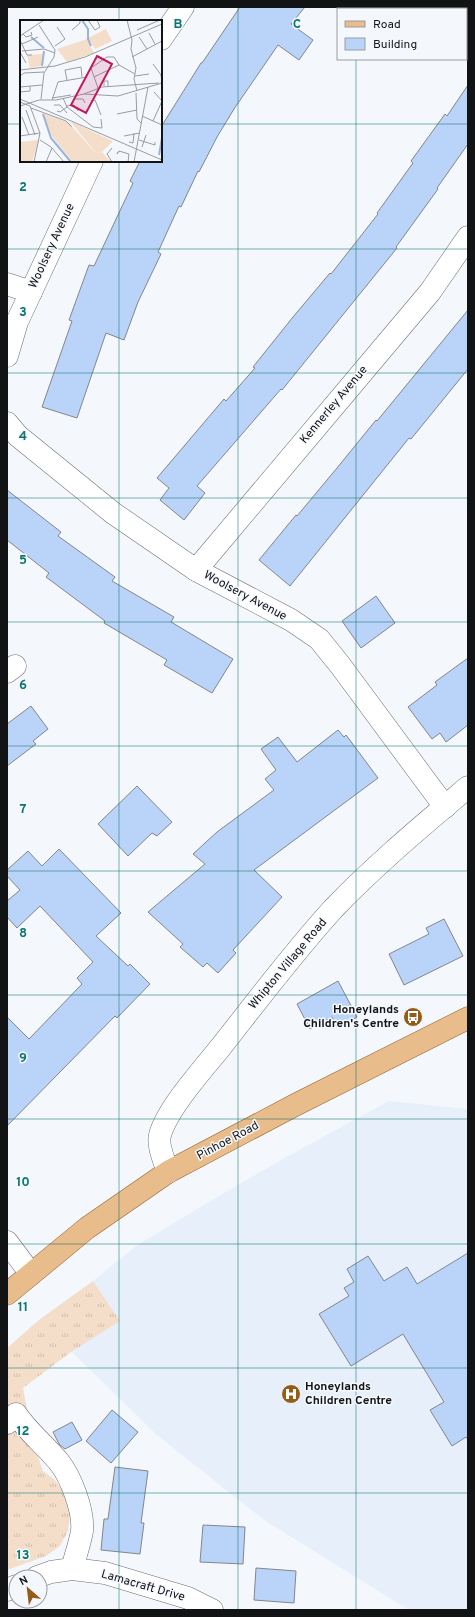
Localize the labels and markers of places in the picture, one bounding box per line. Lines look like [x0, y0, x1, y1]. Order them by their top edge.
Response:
place label: Honeylands Children's Centre [303, 1002, 399, 1032]
bus stop icon: Honeylands Children's Centre [402, 1006, 424, 1028]
place label: Honeylands Children Centre [305, 1379, 392, 1409]
hospital icon: Honeylands Children Centre [280, 1383, 302, 1405]

